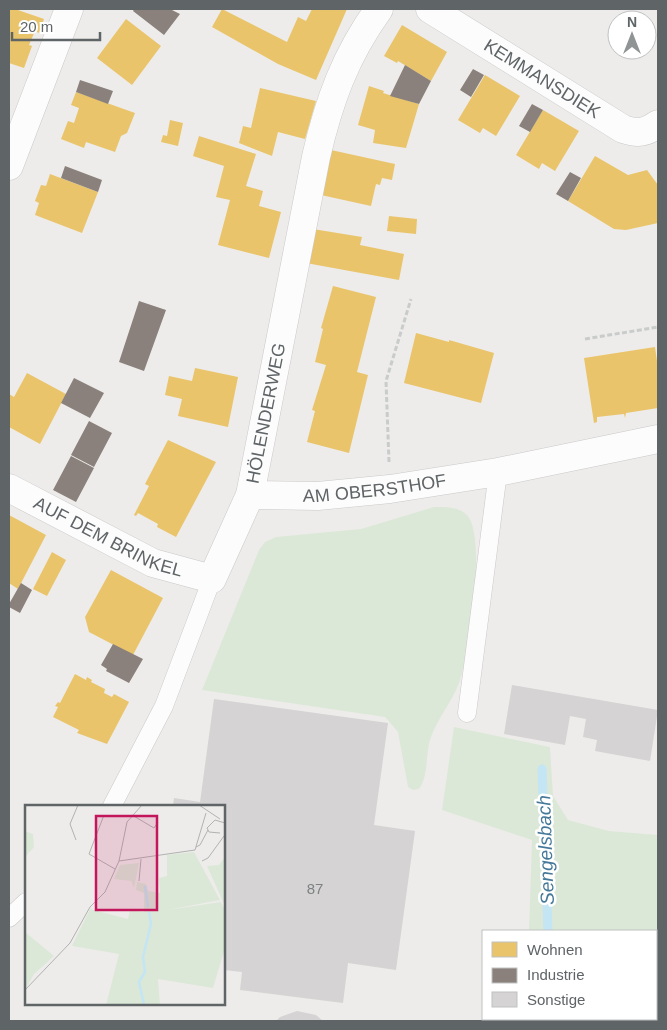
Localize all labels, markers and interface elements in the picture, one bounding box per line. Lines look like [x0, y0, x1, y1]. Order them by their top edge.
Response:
scale bar [12, 10, 100, 42]
north arrow [607, 10, 657, 60]
text: N [627, 14, 637, 30]
text: 20 m [20, 18, 53, 35]
street label: KEMMANSDIEK [480, 35, 604, 122]
street label: HÖLENDERWEG [242, 341, 289, 485]
street label: AM OBERSTHOF [303, 470, 448, 506]
street label: AUF DEM BRINKEL [30, 493, 185, 581]
water label: Sengelsbach [533, 795, 558, 905]
inset map [25, 805, 225, 1005]
house number: 87 [307, 880, 323, 897]
legend [482, 930, 657, 1020]
text: Wohnen [527, 941, 583, 958]
text: Industrie [527, 966, 585, 983]
text: Sonstige [527, 991, 585, 1008]

